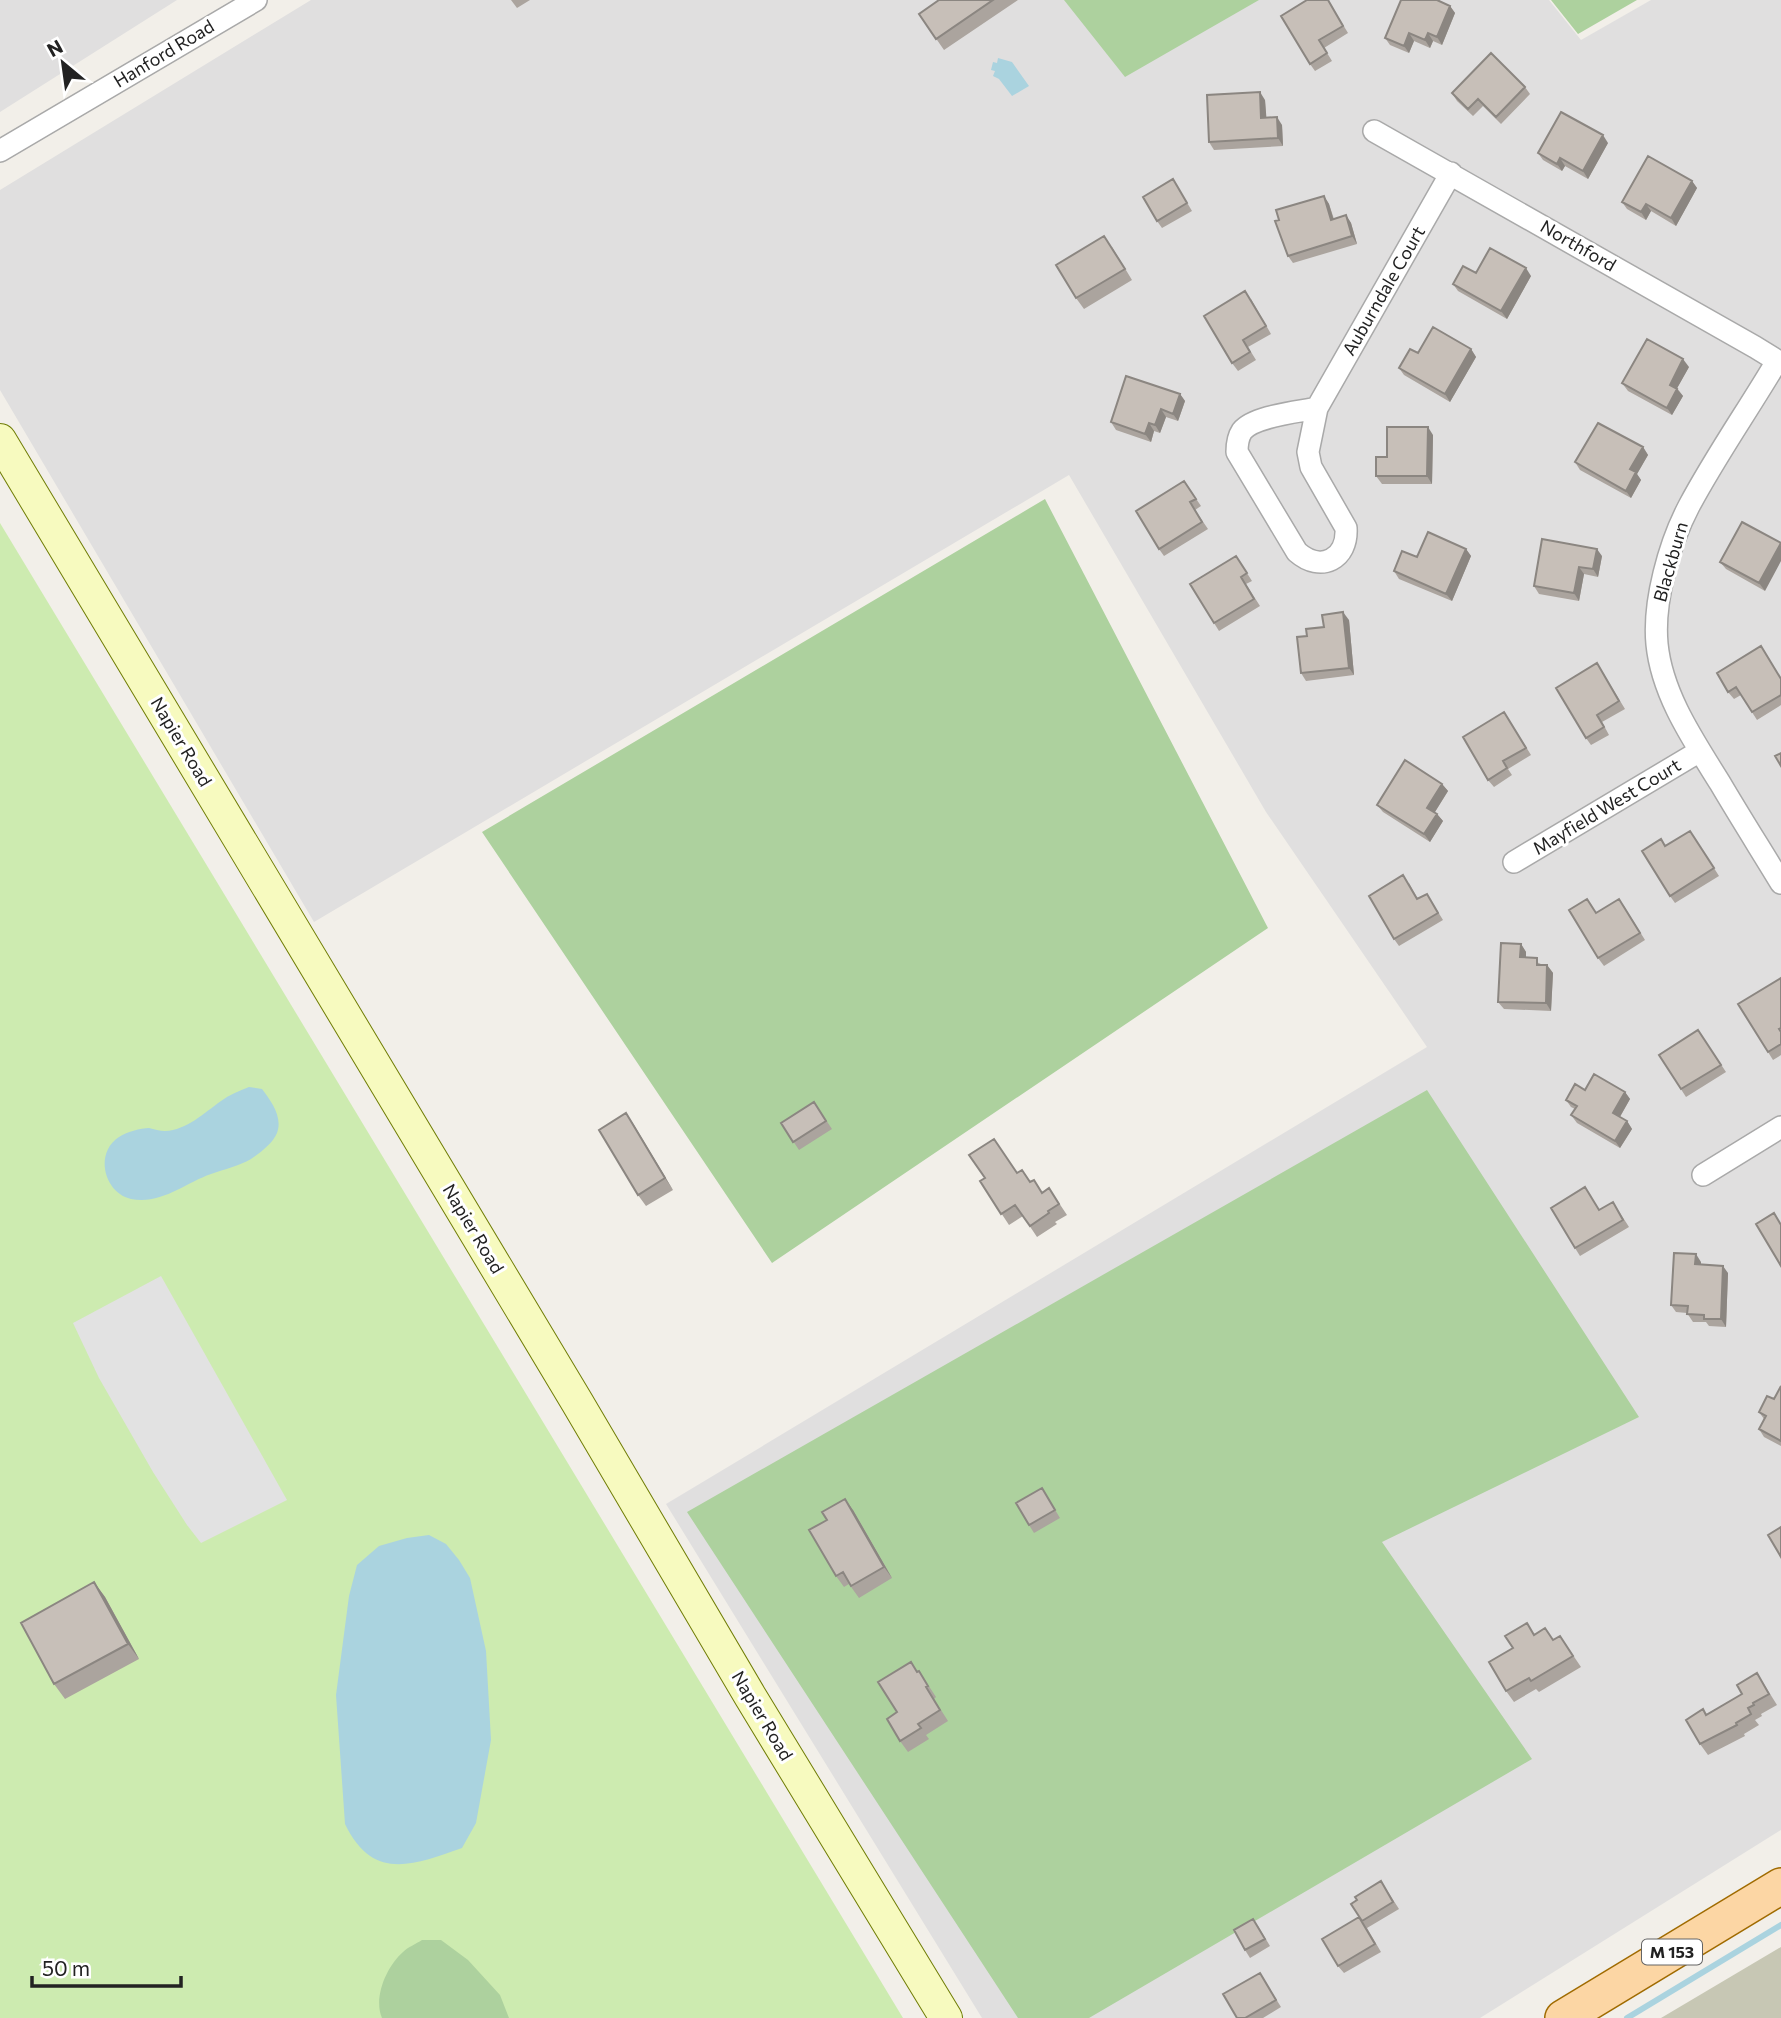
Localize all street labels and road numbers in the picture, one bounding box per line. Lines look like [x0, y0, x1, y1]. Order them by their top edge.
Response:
street label: Hanford Road [109, 15, 218, 92]
street label: Northford [1537, 215, 1620, 276]
street label: Auburndale Court [1337, 222, 1429, 359]
street label: Blackburn [1648, 519, 1692, 604]
street label: Napier Road [147, 693, 217, 790]
street label: Mayfield West Court [1529, 753, 1684, 859]
street label: Napier Road [439, 1180, 509, 1277]
street label: Napier Road [728, 1667, 798, 1764]
road number: M 153 [1642, 1940, 1702, 1964]

